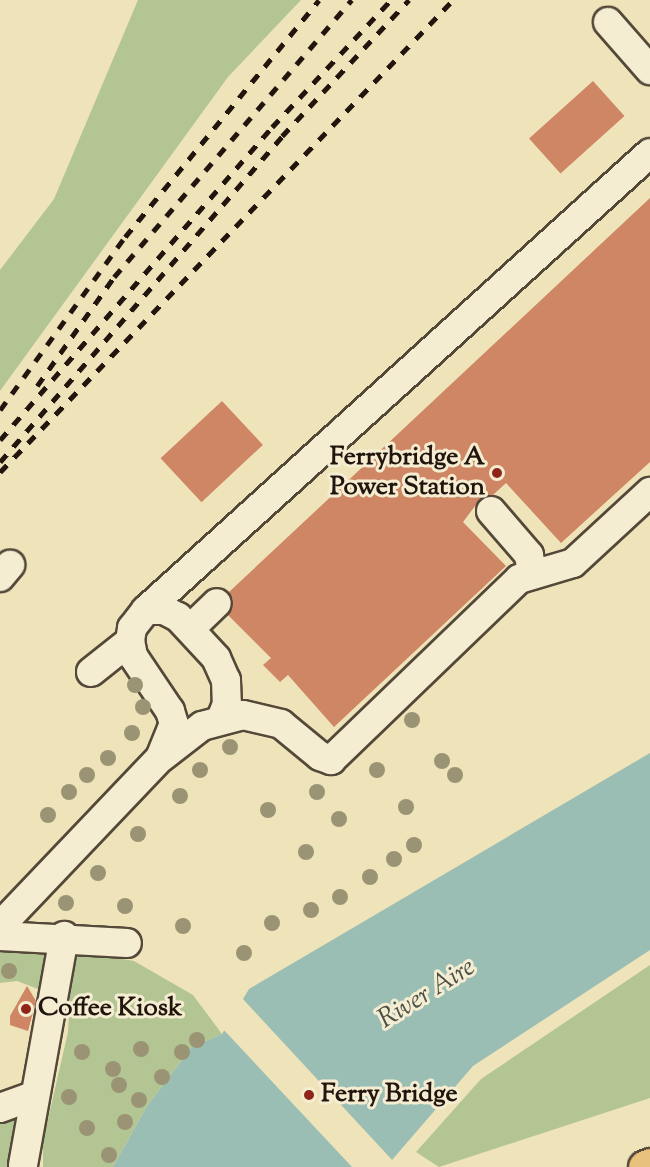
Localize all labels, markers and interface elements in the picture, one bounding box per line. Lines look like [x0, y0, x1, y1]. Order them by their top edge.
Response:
place label: Ferrybridge A Power Station [330, 442, 485, 503]
marker: Ferrybridge A Power Station [490, 466, 504, 480]
water label: River Aire [373, 952, 481, 1036]
place label: Coffee Kiosk [38, 993, 182, 1025]
marker: Coffee Kiosk [19, 1002, 33, 1016]
place label: Ferry Bridge [321, 1079, 458, 1111]
marker: Ferry Bridge [302, 1088, 316, 1102]

